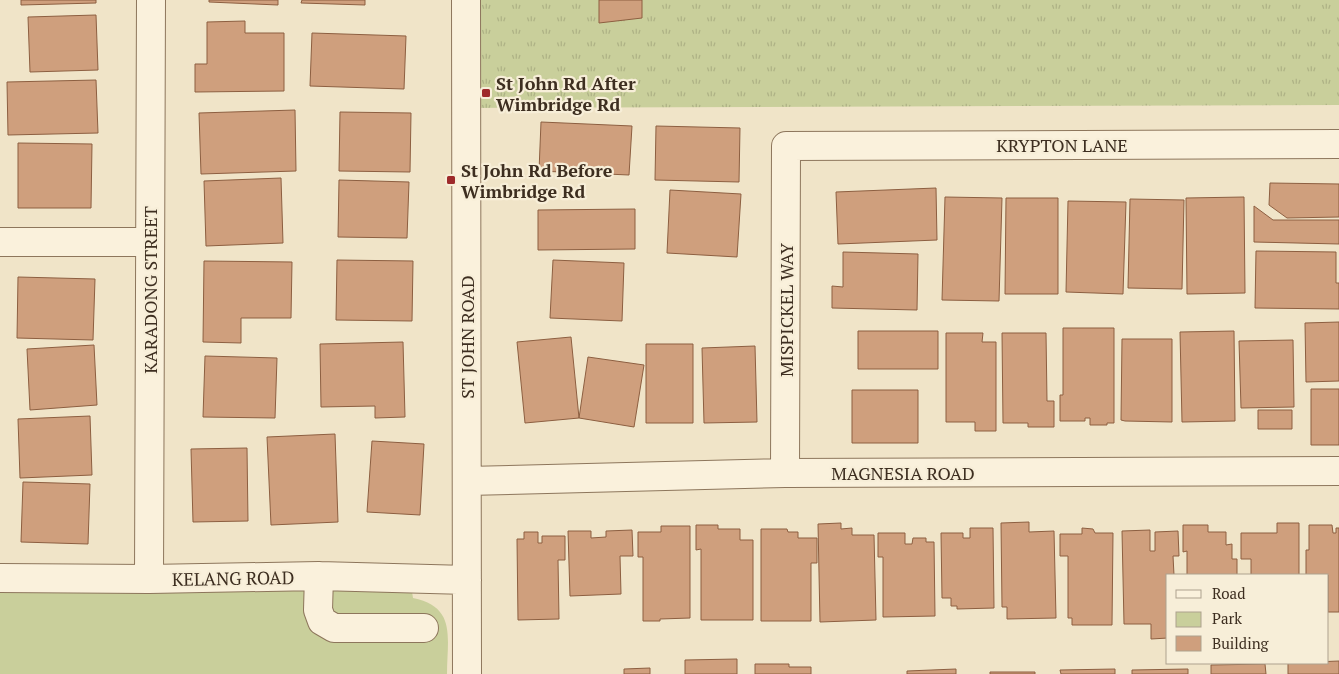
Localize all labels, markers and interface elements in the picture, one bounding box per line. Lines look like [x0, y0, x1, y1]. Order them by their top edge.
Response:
place label: St John Rd After Wimbridge Rd [496, 71, 636, 116]
marker: St John Rd After Wimbridge Rd [480, 87, 492, 99]
street label: KRYPTON LANE [996, 133, 1128, 157]
place label: St John Rd Before Wimbridge Rd [461, 158, 613, 203]
marker: St John Rd Before Wimbridge Rd [445, 174, 457, 186]
street label: KARADONG STREET [138, 206, 162, 374]
street label: MISPICKEL WAY [774, 243, 798, 377]
street label: ST JOHN ROAD [455, 275, 479, 399]
street label: MAGNESIA ROAD [831, 461, 975, 485]
street label: KELANG ROAD [172, 565, 294, 591]
legend [1166, 574, 1329, 664]
text: Road [1212, 583, 1245, 603]
text: Park [1212, 608, 1242, 628]
text: Building [1212, 633, 1270, 653]

